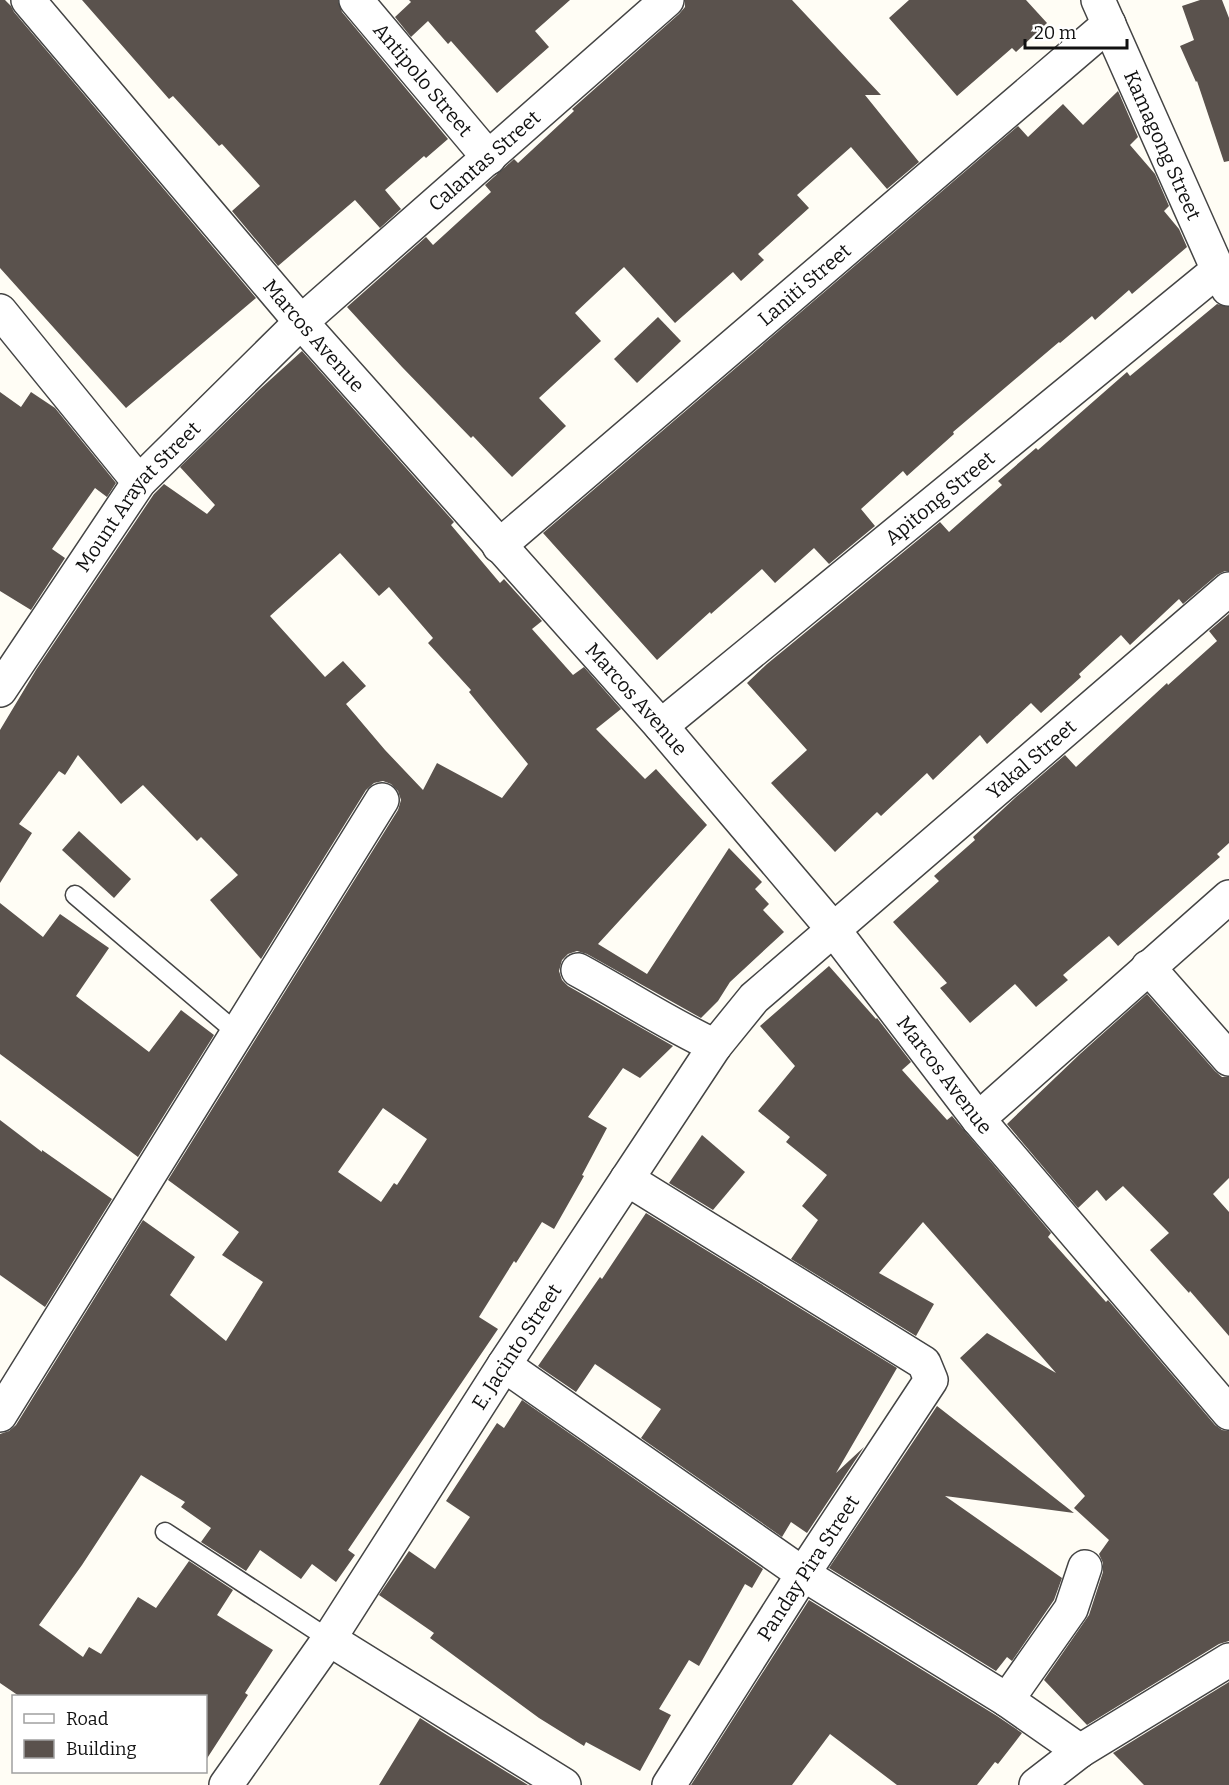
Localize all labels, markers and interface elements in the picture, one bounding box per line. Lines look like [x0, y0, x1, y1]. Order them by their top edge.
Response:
scale bar [1025, 12, 1127, 50]
street label: Antipolo Street [368, 18, 478, 141]
text: 20 m [1034, 22, 1076, 44]
street label: Kamagong Street [1119, 67, 1206, 224]
street label: Calantas Street [424, 105, 545, 216]
street label: Laniti Street [753, 238, 856, 331]
street label: Marcos Avenue [258, 274, 370, 397]
street label: Mount Arayat Street [70, 416, 205, 576]
street label: Apitong Street [880, 446, 999, 550]
street label: Marcos Avenue [581, 638, 693, 760]
street label: Yakal Street [982, 714, 1081, 804]
street label: Marcos Avenue [892, 1011, 997, 1139]
street label: E. Jacinto Street [467, 1279, 566, 1414]
street label: Panday Pira Street [752, 1491, 864, 1645]
legend [12, 1695, 207, 1773]
text: Road [66, 1708, 109, 1730]
text: Building [66, 1738, 137, 1760]

